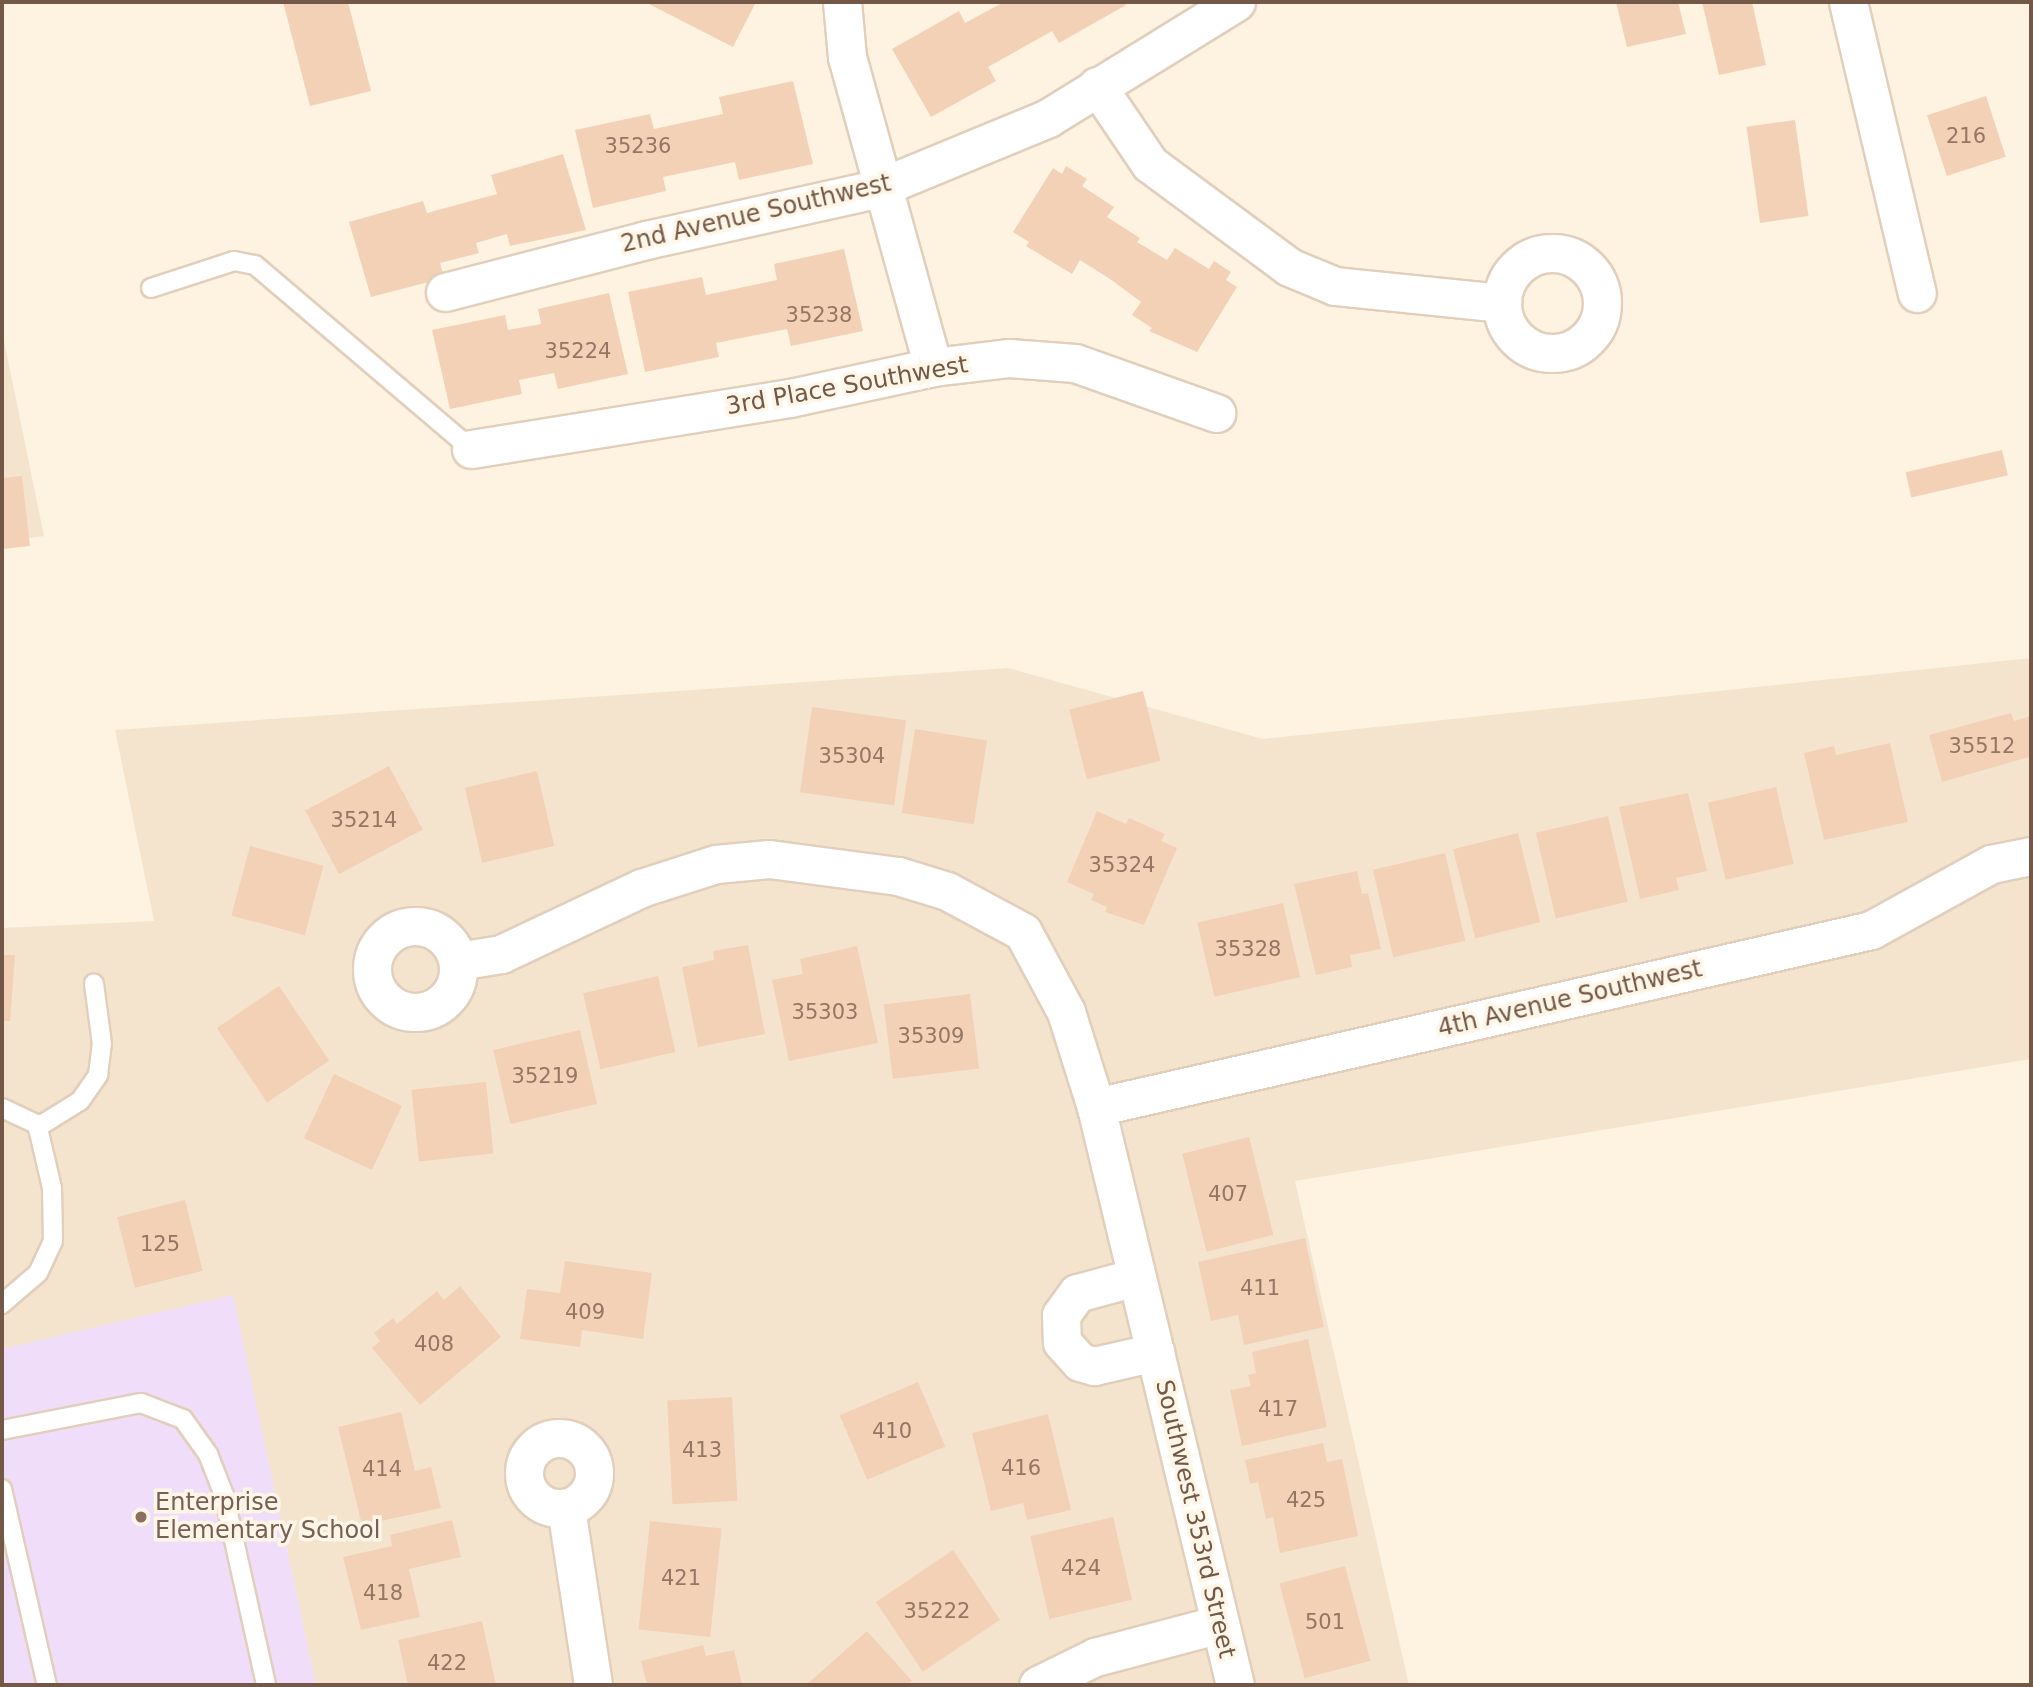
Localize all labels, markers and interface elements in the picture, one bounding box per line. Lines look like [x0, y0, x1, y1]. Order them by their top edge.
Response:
house number: 216 [1946, 123, 1986, 149]
house number: 35236 [605, 133, 671, 159]
street label: 2nd Avenue Southwest [618, 169, 894, 259]
house number: 35238 [786, 302, 852, 328]
house number: 35224 [545, 338, 611, 364]
street label: 3rd Place Southwest [724, 351, 970, 421]
house number: 35512 [1949, 733, 2015, 759]
house number: 35304 [819, 743, 885, 769]
house number: 35214 [331, 807, 397, 833]
house number: 35324 [1089, 852, 1155, 878]
house number: 35328 [1215, 936, 1281, 962]
street label: 4th Avenue Southwest [1435, 955, 1705, 1043]
house number: 35303 [792, 999, 858, 1025]
house number: 35309 [898, 1023, 964, 1049]
house number: 35219 [512, 1063, 578, 1089]
house number: 407 [1208, 1181, 1248, 1207]
house number: 125 [140, 1231, 180, 1257]
house number: 411 [1240, 1275, 1280, 1301]
house number: 409 [565, 1299, 605, 1325]
house number: 408 [414, 1331, 454, 1357]
street label: Southwest 353rd Street [1149, 1377, 1241, 1661]
house number: 417 [1258, 1396, 1298, 1422]
house number: 410 [872, 1418, 912, 1444]
house number: 413 [682, 1437, 722, 1463]
house number: 416 [1001, 1455, 1041, 1481]
house number: 414 [362, 1456, 402, 1482]
house number: 425 [1286, 1487, 1326, 1513]
place label: Enterprise Elementary School [155, 1489, 380, 1545]
marker: Enterprise Elementary School [133, 1509, 149, 1525]
house number: 424 [1061, 1555, 1101, 1581]
house number: 421 [661, 1565, 701, 1591]
house number: 418 [363, 1580, 403, 1606]
house number: 35222 [904, 1598, 970, 1624]
house number: 501 [1305, 1609, 1345, 1635]
house number: 422 [427, 1650, 467, 1676]

